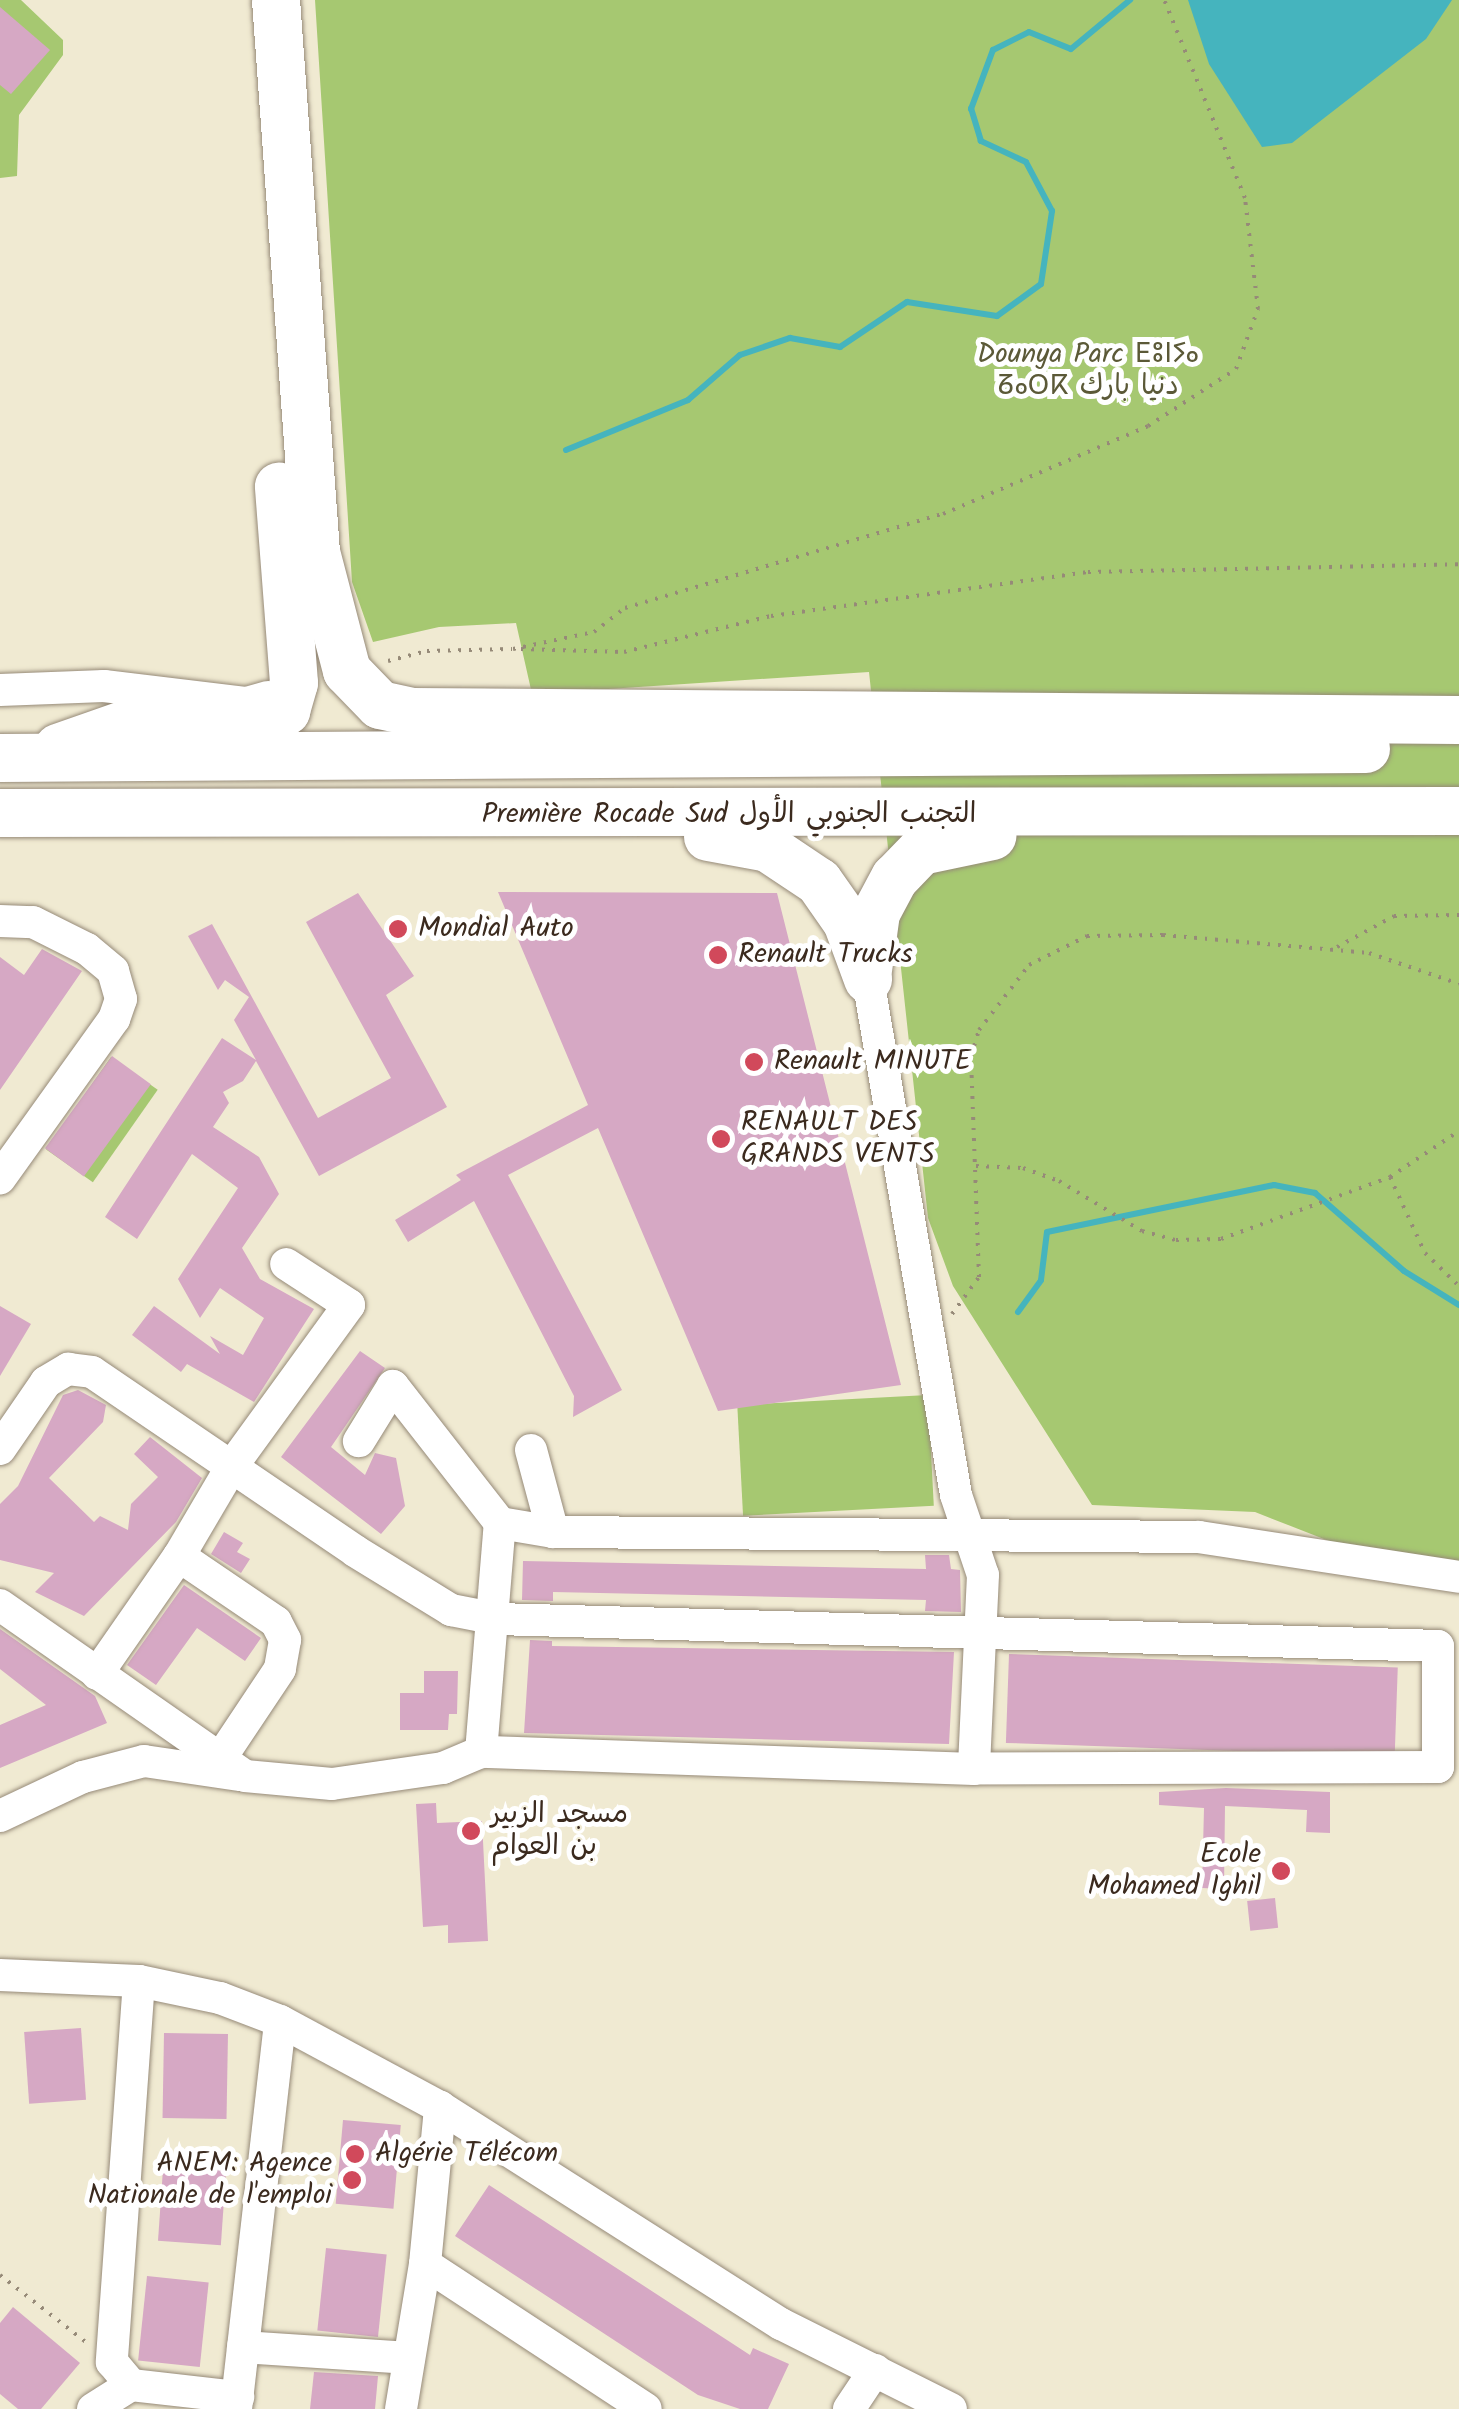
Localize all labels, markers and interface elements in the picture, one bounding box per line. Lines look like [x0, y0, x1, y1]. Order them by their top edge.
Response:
park label: Dounya Parc ⴹⵓⵏⵢⴰ ⵒⴰⵔⴽ دنيا بارك [977, 338, 1199, 404]
street label: Première Rocade Sud التجنب الجنوبي الأول [482, 798, 976, 832]
place label: Mondial Auto [418, 912, 574, 946]
marker: Mondial Auto [387, 918, 409, 940]
place label: Renault Trucks [738, 938, 913, 972]
marker: Renault Trucks [707, 944, 729, 966]
place label: Renault MINUTE [774, 1045, 971, 1079]
marker: Renault MINUTE [743, 1051, 765, 1073]
place label: RENAULT DES GRANDS VENTS [741, 1106, 935, 1172]
marker: RENAULT DES GRANDS VENTS [710, 1128, 732, 1150]
place label: مسجد الزبير بن العوام [491, 1798, 628, 1864]
marker: مسجد الزبير بن العوام [460, 1820, 482, 1842]
place label: Ecole Mohamed Ighil [1087, 1838, 1261, 1904]
marker: Ecole Mohamed Ighil [1270, 1860, 1292, 1882]
place label: Algérie Télécom [375, 2137, 558, 2171]
marker: Algérie Télécom [344, 2143, 366, 2165]
place label: ANEM: Agence Nationale de l'emploi [88, 2147, 332, 2213]
marker: ANEM: Agence Nationale de l'emploi [341, 2169, 363, 2191]

